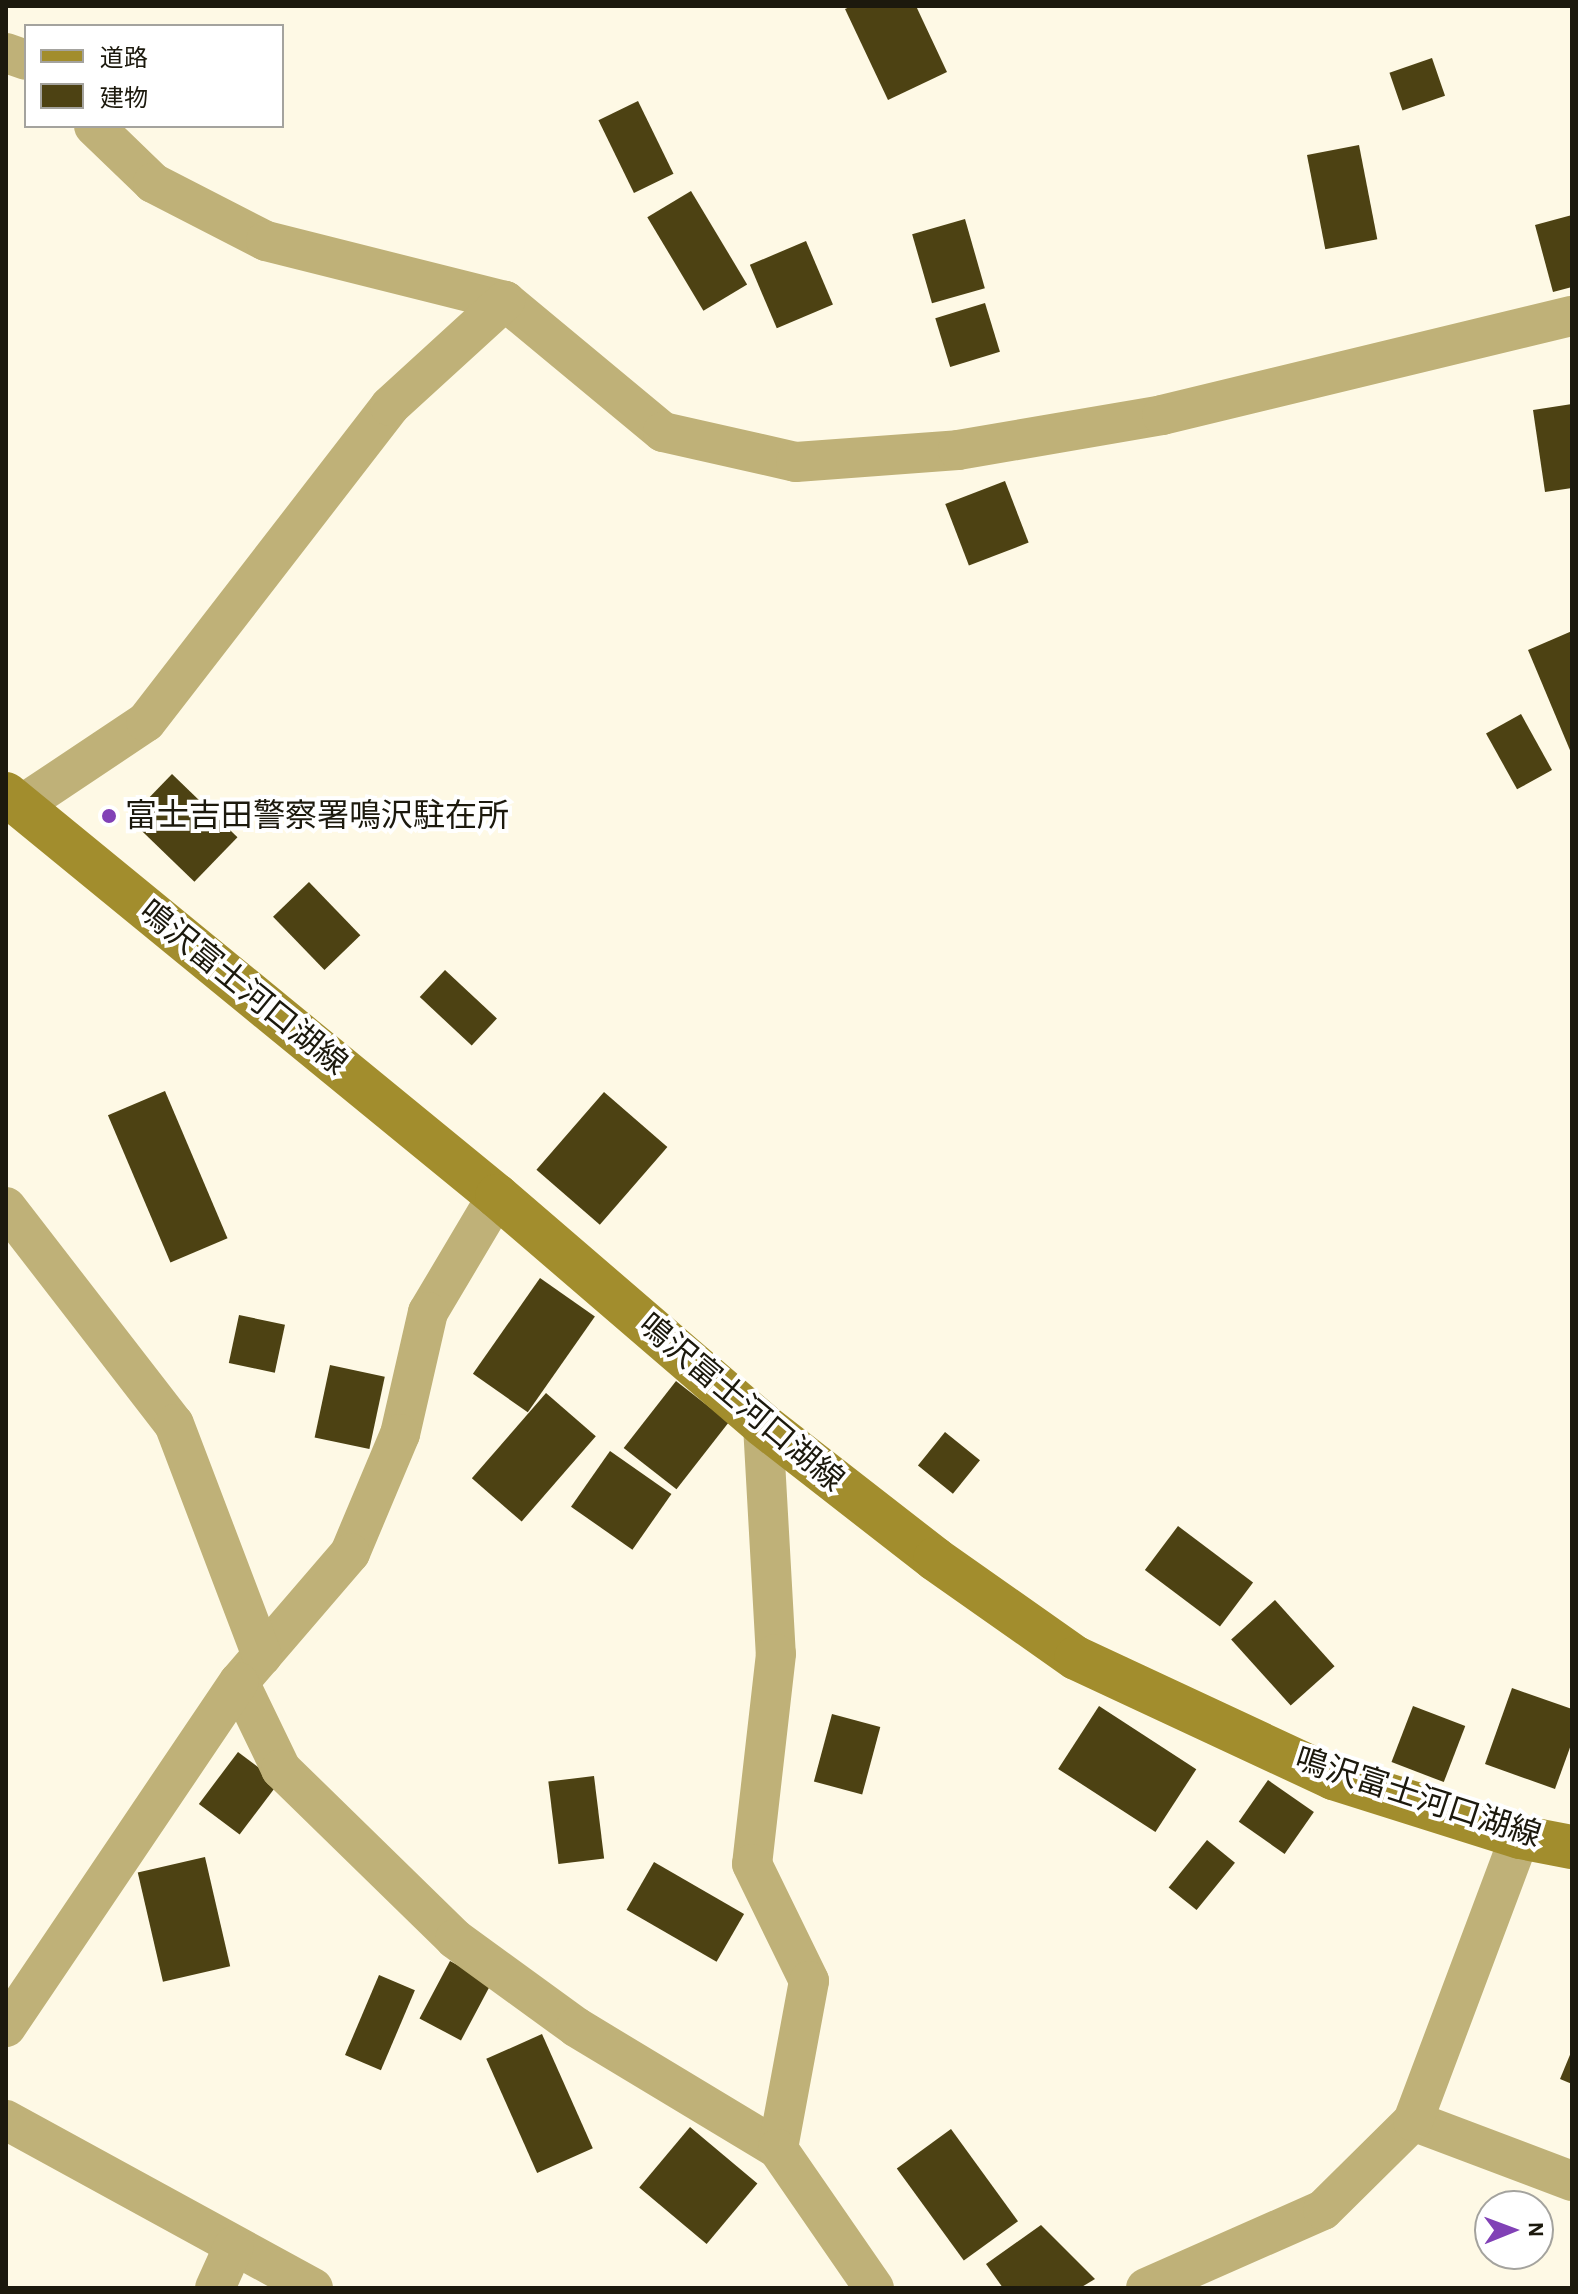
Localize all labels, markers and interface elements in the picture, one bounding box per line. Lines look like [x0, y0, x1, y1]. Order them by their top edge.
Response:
legend [24, 24, 284, 128]
text: 道路 [100, 47, 148, 71]
text: 建物 [100, 87, 148, 111]
place label: 富士吉田警察署鳴沢駐在所 [125, 797, 509, 835]
marker: 富士吉田警察署鳴沢駐在所 [100, 807, 118, 825]
street label: 鳴沢富士河口湖線 [131, 893, 355, 1083]
street label: 鳴沢富士河口湖線 [631, 1306, 851, 1500]
street label: 鳴沢富士河口湖線 [1290, 1740, 1546, 1856]
north arrow [1474, 2190, 1554, 2270]
text: N [1525, 2222, 1547, 2237]

